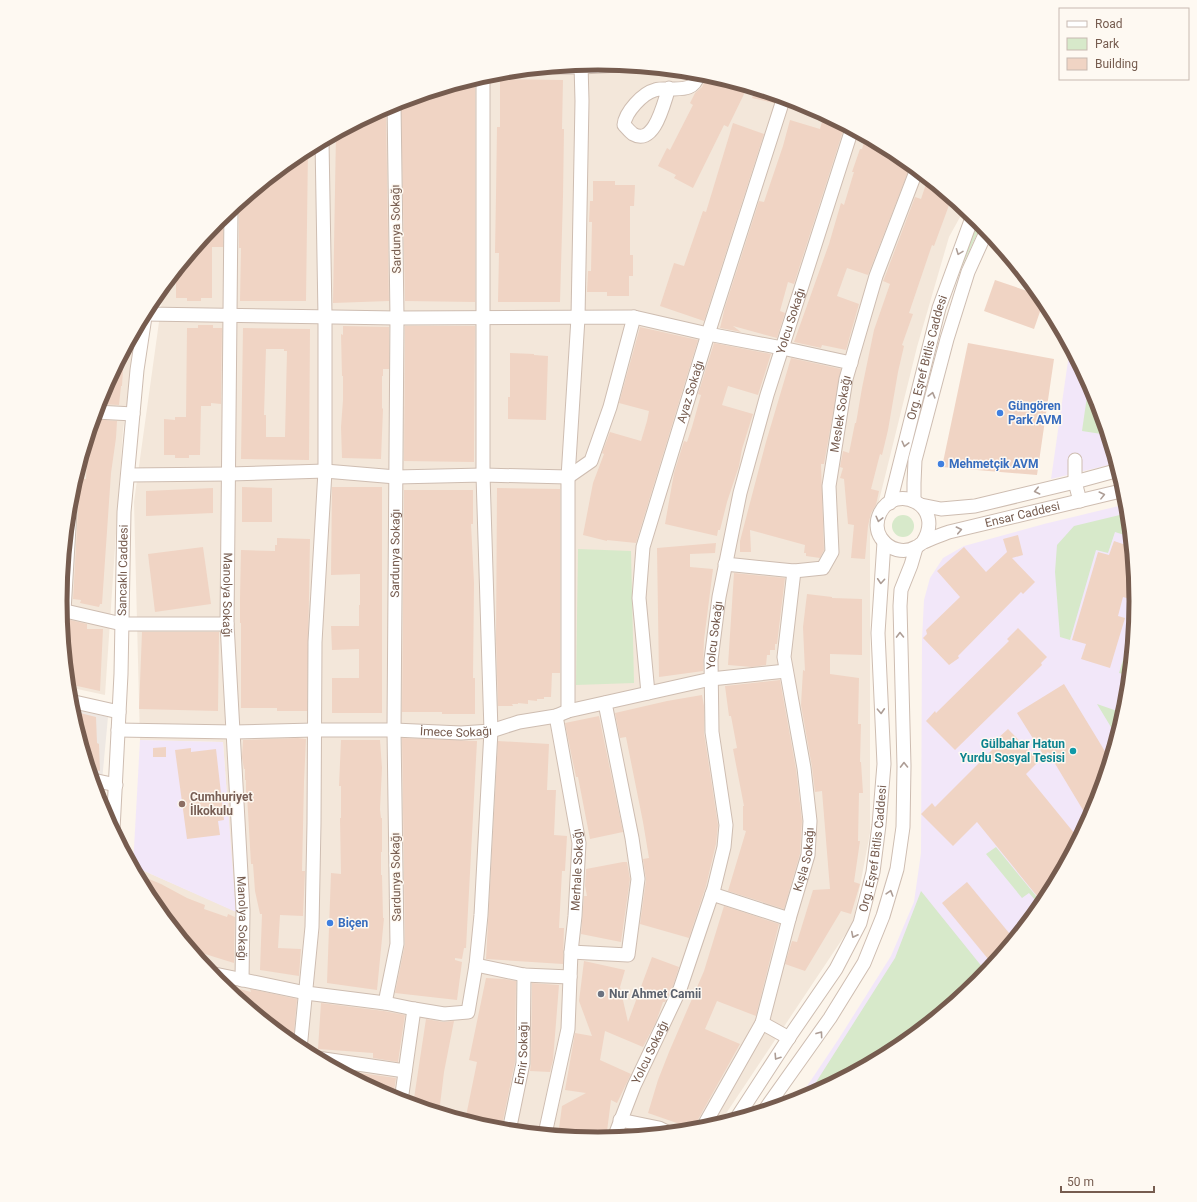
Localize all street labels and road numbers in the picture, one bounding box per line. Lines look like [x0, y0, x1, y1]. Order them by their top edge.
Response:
street label: Sardunya Sokağı [388, 184, 404, 274]
street label: Yolcu Sokağı [774, 286, 808, 356]
street label: Org. Eşref Bitlis Caddesi [904, 293, 950, 422]
street label: Ayaz Sokağı [674, 359, 707, 425]
street label: Meslek Sokağı [827, 374, 854, 453]
street label: Ensar Caddesi [984, 499, 1061, 530]
street label: Sardunya Sokağı [388, 509, 403, 598]
street label: Sancaklı Caddesi [115, 524, 131, 616]
street label: Manolya Sokağı [220, 552, 235, 638]
street label: Yolcu Sokağı [704, 600, 725, 669]
street label: İmece Sokağı [420, 723, 492, 740]
street label: Org. Eşref Bitlis Caddesi [856, 784, 889, 913]
street label: Kışla Sokağı [791, 827, 817, 893]
street label: Merhale Sokağı [568, 828, 586, 912]
street label: Sardunya Sokağı [388, 832, 404, 922]
street label: Manolya Sokağı [234, 876, 250, 961]
street label: Yolcu Sokağı [629, 1018, 671, 1086]
street label: Emir Sokağı [512, 1022, 530, 1086]

